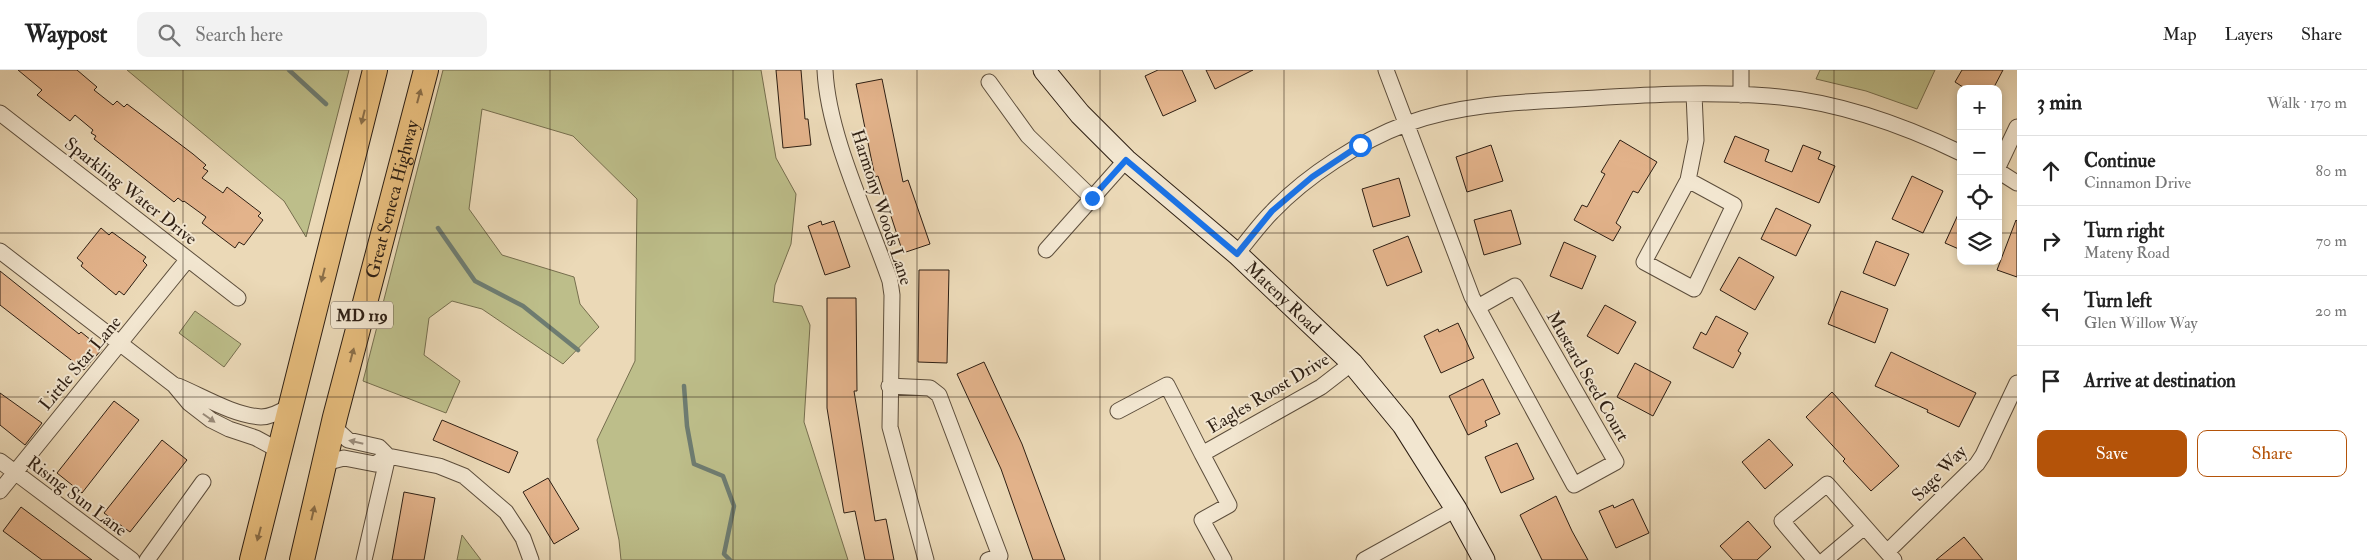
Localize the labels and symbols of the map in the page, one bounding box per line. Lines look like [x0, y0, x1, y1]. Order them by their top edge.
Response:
one-way arrow [415, 88, 423, 103]
one-way arrow [359, 110, 367, 125]
street label: Great Seneca Highway [361, 116, 425, 281]
street label: Harmony Woods Lane [846, 126, 918, 288]
street label: Sparkling Water Drive [60, 132, 202, 251]
route start [1349, 134, 1372, 157]
route end [1081, 187, 1104, 210]
street label: Mateny Road [1240, 257, 1326, 340]
one-way arrow [319, 267, 327, 282]
road number: MD 119 [331, 302, 393, 328]
street label: Mustard Seed Court [1541, 307, 1634, 446]
street label: Little Star Lane [34, 311, 127, 415]
one-way arrow [348, 347, 356, 362]
street label: Eagles Roost Drive [1203, 348, 1334, 439]
one-way arrow [203, 413, 216, 423]
one-way arrow [349, 438, 364, 446]
street label: Sage Way [1907, 440, 1973, 506]
street label: Rising Sun Lane [22, 451, 132, 542]
one-way arrow [309, 505, 317, 520]
one-way arrow [255, 527, 263, 542]

